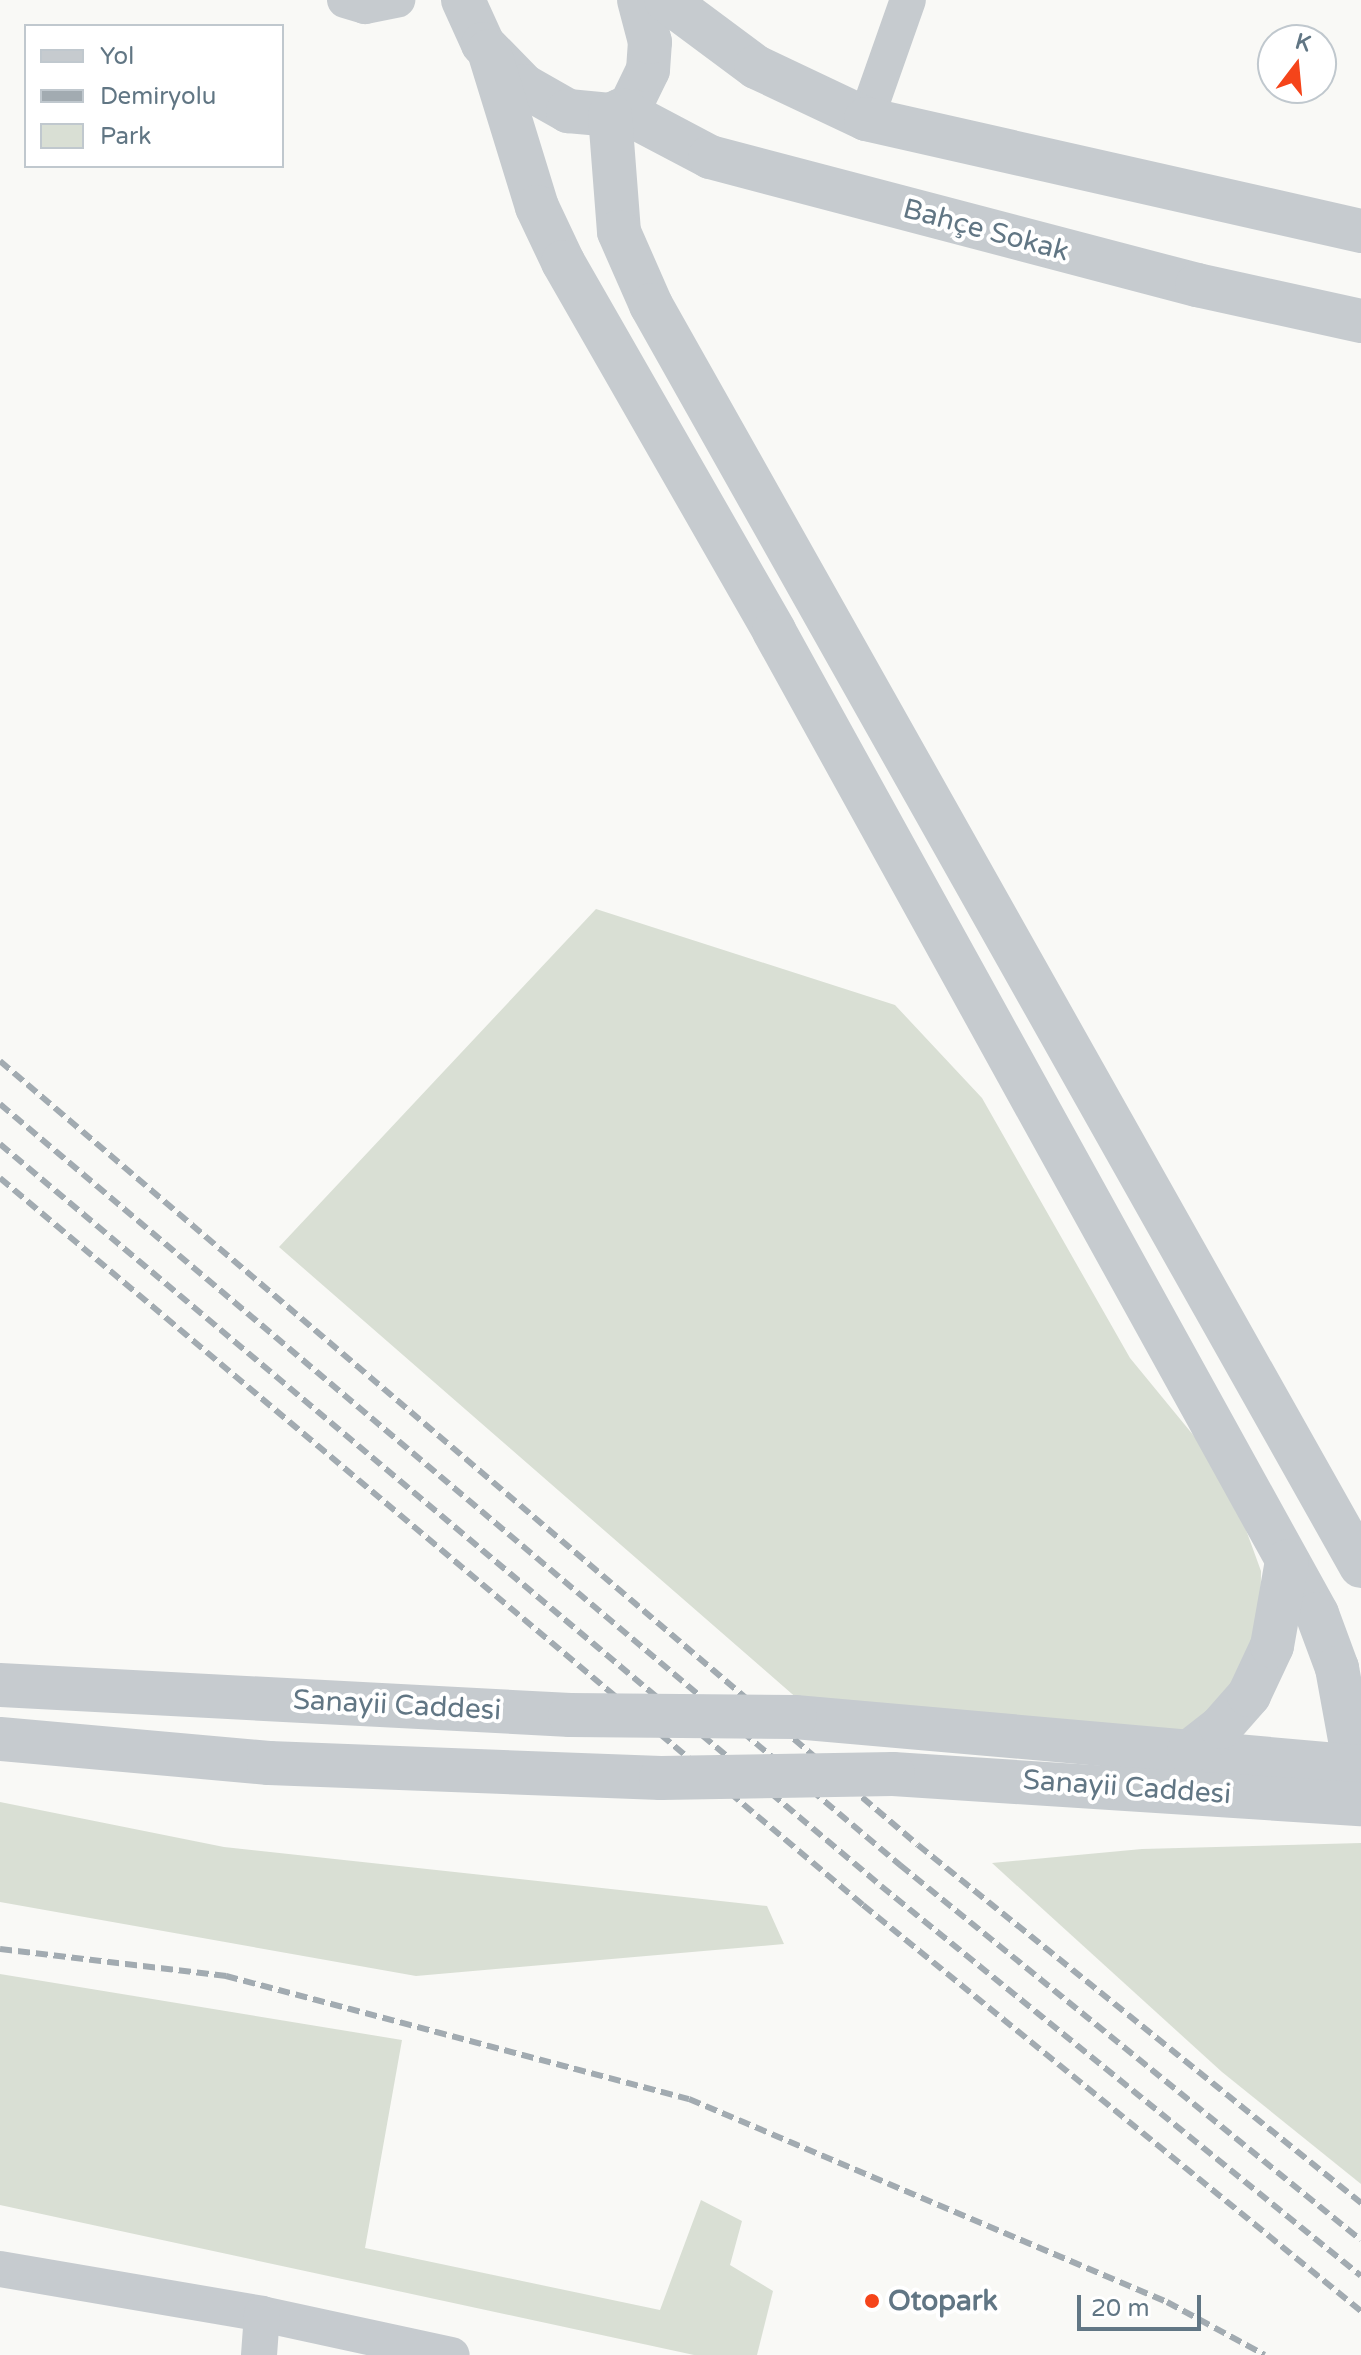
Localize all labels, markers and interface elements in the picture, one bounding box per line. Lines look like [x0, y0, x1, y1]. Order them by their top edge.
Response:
legend [24, 24, 284, 168]
north arrow [1257, 24, 1337, 104]
text: K [1292, 28, 1314, 57]
text: Yol [100, 42, 134, 71]
text: Demiryolu [100, 82, 216, 111]
text: Park [100, 122, 151, 151]
street label: Bahçe Sokak [899, 192, 1073, 268]
street label: Sanayii Caddesi [292, 1683, 502, 1727]
street label: Sanayii Caddesi [1022, 1763, 1232, 1811]
scale bar [1081, 2279, 1205, 2329]
place label: Otopark [888, 2284, 998, 2318]
marker: Otopark [863, 2292, 881, 2310]
text: 20 m [1091, 2294, 1149, 2323]

